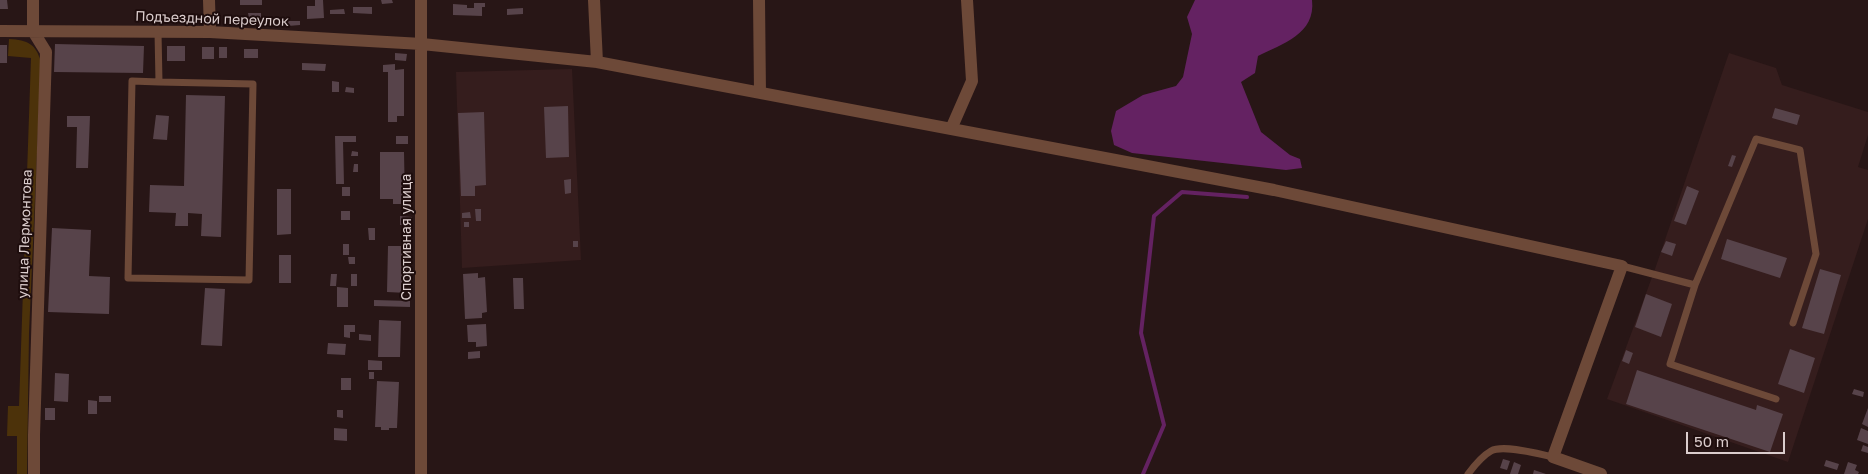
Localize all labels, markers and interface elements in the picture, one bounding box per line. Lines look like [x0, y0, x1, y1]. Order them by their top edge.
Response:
street label: Подъездной переулок [135, 8, 289, 30]
street label: улица Лермонтова [14, 169, 36, 299]
street label: Спортивная улица [399, 173, 415, 301]
scale bar [1688, 422, 1787, 454]
text: 50 m [1694, 432, 1729, 450]

